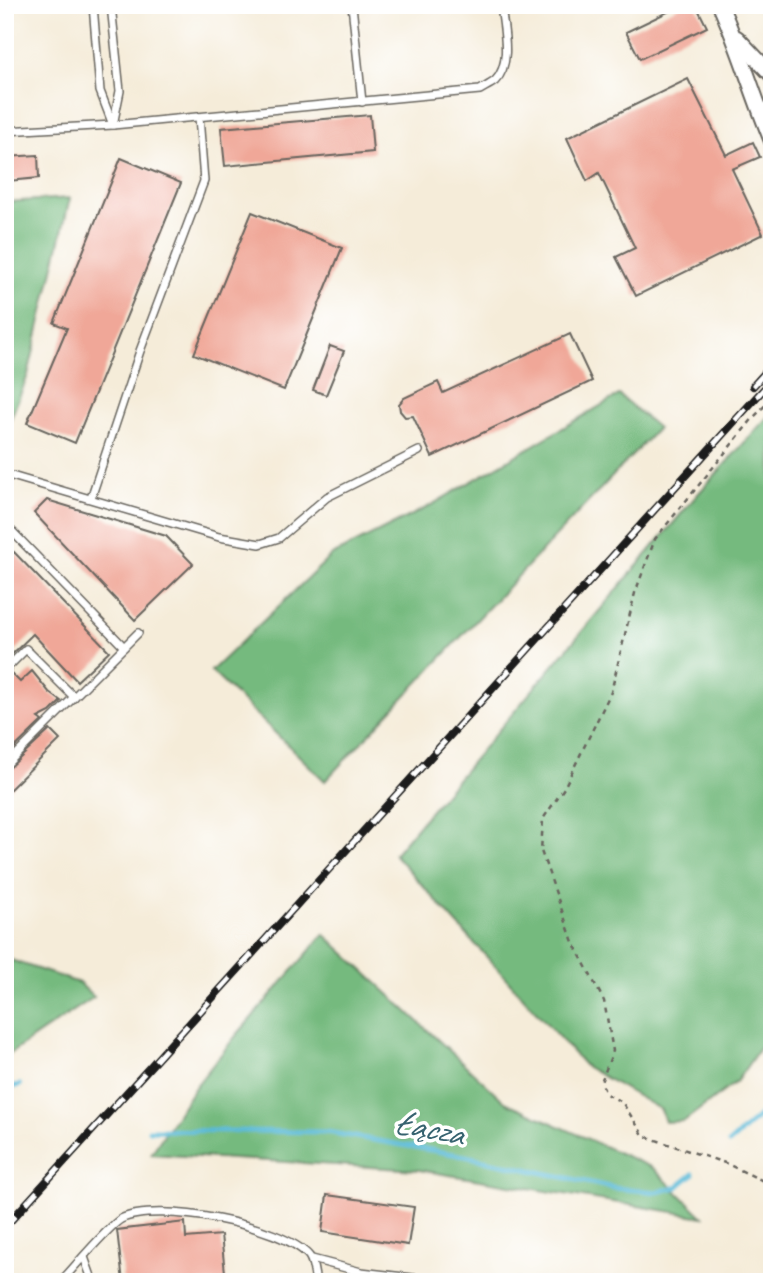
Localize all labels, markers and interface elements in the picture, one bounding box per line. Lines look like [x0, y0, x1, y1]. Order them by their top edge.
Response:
water label: Łącza [391, 1099, 471, 1157]

